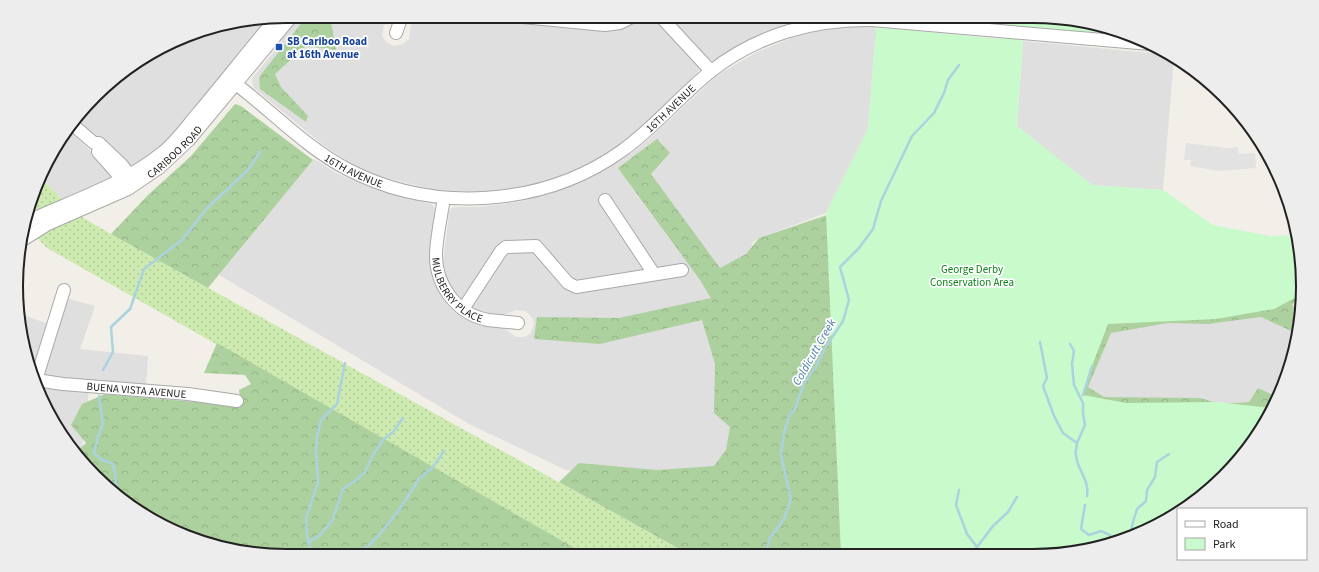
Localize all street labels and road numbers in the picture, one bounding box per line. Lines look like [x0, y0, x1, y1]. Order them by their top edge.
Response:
street label: 16TH AVENUE [643, 81, 699, 136]
street label: CARIBOO ROAD [144, 122, 206, 182]
street label: 16TH AVENUE [321, 150, 385, 192]
street label: MULBERRY PLACE [428, 257, 485, 326]
street label: BUENA VISTA AVENUE [86, 379, 187, 402]

